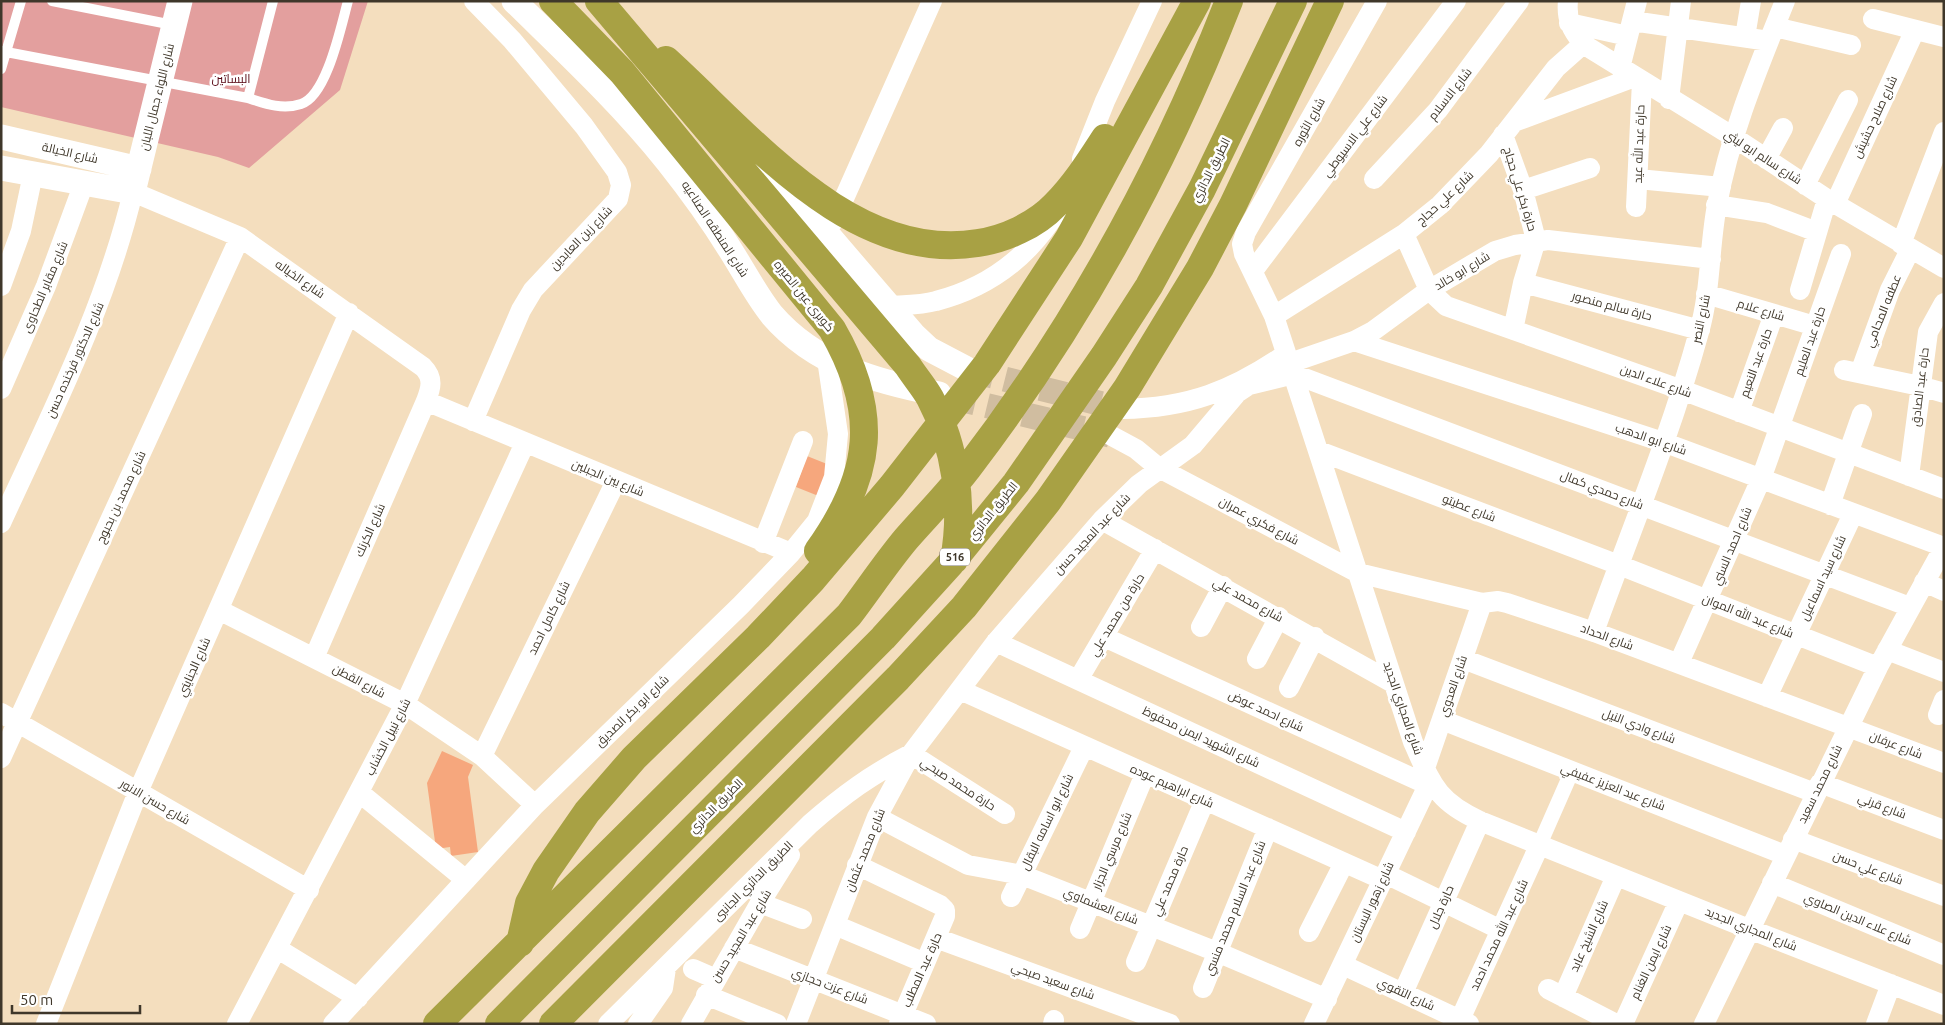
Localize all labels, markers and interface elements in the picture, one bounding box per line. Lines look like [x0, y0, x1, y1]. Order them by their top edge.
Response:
street label: شارع اللواء جمال اللبان [137, 42, 178, 152]
street label: شارع الاسلام [1425, 65, 1476, 124]
park label: البساتين [211, 72, 251, 86]
street label: شارع صلاح حشيش [1850, 74, 1901, 161]
street label: شارع علي الاسيوطي [1320, 92, 1393, 182]
street label: شارع الثوره [1290, 95, 1329, 149]
street label: حارة عبد الله عيد [1630, 104, 1647, 184]
street label: شارع سالم ابو ليثي [1720, 127, 1804, 190]
street label: الطريق الدائري [1189, 135, 1236, 206]
street label: شارع الخيالة [40, 140, 99, 167]
street label: حارة بكر علي حجاج [1498, 145, 1539, 234]
street label: شارع علي حجاج [1414, 168, 1479, 230]
street label: شارع المنطقه الصناعيه [678, 178, 751, 280]
street label: شارع زين العابدين [547, 203, 616, 274]
street label: شارع مقابر الطحاوى [19, 239, 72, 335]
street label: شارع ابو خالد [1432, 249, 1493, 294]
street label: شارع الخياله [272, 257, 327, 302]
street label: كوبرى عين الصيره [771, 258, 837, 334]
street label: عطفه المحامي [1862, 273, 1907, 351]
street label: حارة سالم منصور [1569, 288, 1653, 324]
street label: شارع النصر [1689, 293, 1714, 346]
street label: شارع علام [1735, 296, 1786, 325]
street label: شارع الدكتور فرخنده حسن [43, 300, 108, 420]
street label: حارة عبد العليم [1792, 305, 1829, 378]
street label: حارة عبد النعيم [1737, 327, 1776, 400]
street label: حارة عبد الصادق [1908, 347, 1932, 427]
street label: شارع علاء الدين [1618, 362, 1694, 401]
street label: شارع ابو الدهب [1613, 420, 1689, 459]
street label: شارع محمد بن بحبوح [93, 448, 149, 546]
street label: شارع بين الجبلين [570, 457, 646, 500]
street label: شارع حمدي كمال [1557, 468, 1646, 515]
street label: الطريق الدائري [965, 479, 1023, 545]
street label: شارع عبد المجيد حسن [1051, 491, 1134, 578]
street label: شارع عطيتو [1440, 491, 1498, 526]
street label: شارع فكري عمران [1215, 494, 1301, 551]
street label: شارع الكرنك [352, 501, 389, 559]
street label: شارع احمد السني [1709, 505, 1758, 588]
street label: شارع سيد اسماعيل [1797, 533, 1850, 623]
road number: 516 [940, 548, 970, 566]
street label: حارة من محمد علي [1087, 571, 1150, 660]
street label: شارع محمد علي [1209, 575, 1286, 628]
street label: شارع كامل احمد [525, 579, 574, 658]
street label: شارع عبد الله الموان [1700, 590, 1796, 642]
street label: شارع الحداد [1578, 621, 1635, 654]
street label: شارع الجنايني [175, 635, 216, 700]
street label: شارع العدوي [1436, 653, 1473, 719]
street label: شارع المجاري الجديد [1378, 659, 1426, 758]
street label: شارع القطن [330, 661, 388, 702]
street label: شارع ابو بكر الصديق [592, 672, 672, 750]
street label: شارع احمد عوض [1226, 687, 1306, 735]
street label: شارع نبيل الخشاب [363, 696, 414, 778]
street label: شارع الشهيد ايمن محفوظ [1140, 704, 1262, 771]
street label: شارع وادي النيل [1599, 706, 1678, 749]
street label: شارع عرفان [1867, 729, 1924, 762]
street label: شارع محمد سعيد [1795, 742, 1846, 826]
street label: حارة محمد صبحي [916, 755, 998, 816]
street label: شارع ابراهيم عوده [1128, 761, 1216, 812]
street label: شارع عبد العزيز عفيفي [1558, 761, 1667, 816]
street label: شارع ابو اسامه البقال [1018, 771, 1077, 873]
street label: شارع حسن الانور [116, 776, 192, 828]
street label: الطريق الدائري [686, 776, 748, 838]
street label: شارع قرني [1855, 790, 1908, 824]
street label: شارع محمد عثمان [842, 806, 889, 894]
street label: شارع مرسي الجزار [1089, 810, 1137, 894]
street label: الطريق الدائري الجانبى [710, 838, 798, 926]
street label: شارع عبد السلام محمد منسي [1202, 838, 1271, 979]
street label: حارة محمد علي [1149, 844, 1194, 919]
street label: شارع علي حسن [1830, 848, 1905, 891]
street label: شارع زهور البستان [1347, 860, 1398, 945]
street label: شارع عبد الله محمد احمد [1466, 877, 1532, 993]
street label: حارة جلال [1425, 883, 1457, 931]
street label: شارع العشماوي [1060, 885, 1141, 930]
street label: شارع عبد المجيد حسن [708, 887, 775, 985]
street label: شارع علاء الدين الصاوي [1801, 890, 1914, 951]
street label: شارع الشيخ عابد [1567, 898, 1612, 974]
street label: شارع المجاري الجديد [1702, 904, 1799, 957]
street label: شارع ايمن الغنام [1628, 923, 1675, 1002]
street label: حارة عبد المطلب [899, 931, 945, 1009]
street label: شارع سعيد صبحي [1008, 959, 1097, 1005]
street label: شارع عزت حجازي [789, 965, 870, 1010]
street label: شارع التقوي [1374, 975, 1437, 1016]
scale bar [12, 982, 140, 1014]
text: 50 m [20, 991, 53, 1008]

